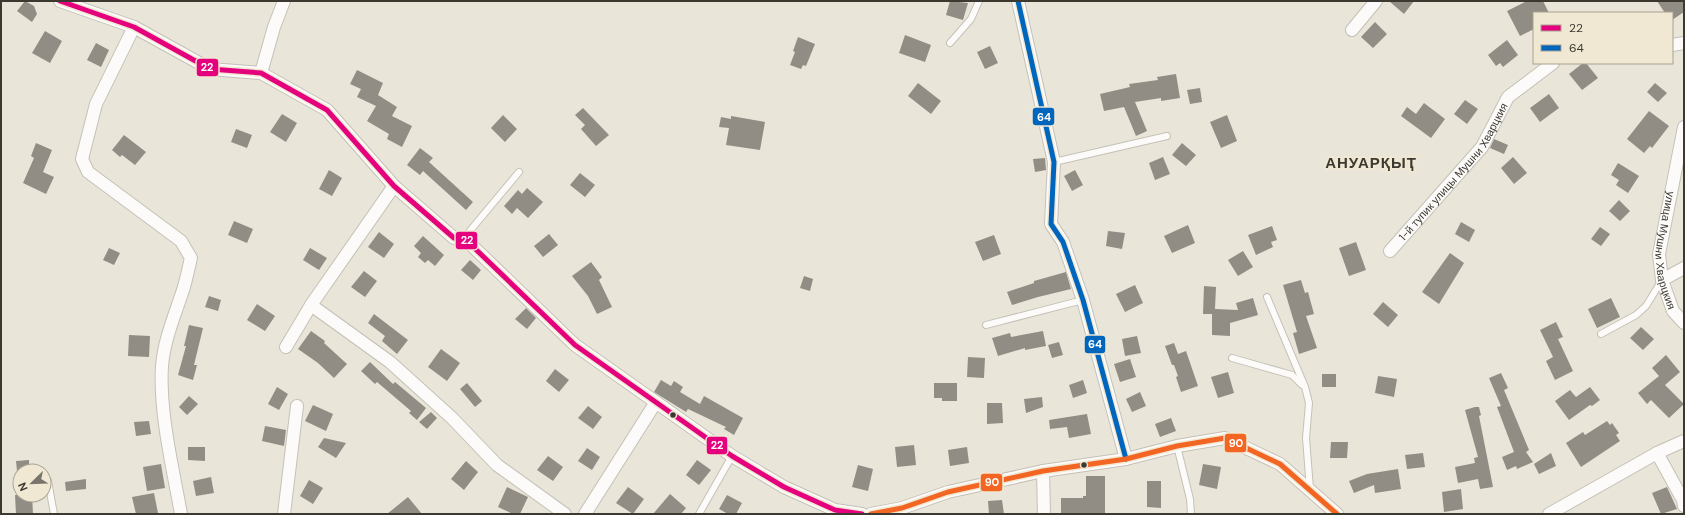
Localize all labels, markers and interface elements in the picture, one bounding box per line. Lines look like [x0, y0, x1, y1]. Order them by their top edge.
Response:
legend [1533, 12, 1673, 64]
text: 22 [1569, 20, 1583, 36]
text: 64 [1569, 40, 1584, 56]
line badge: 22 [196, 58, 219, 77]
text: 22 [201, 60, 213, 74]
street label: 1-й тупик улицы Мушни Хварцкия [1396, 100, 1511, 243]
line badge: 64 [1032, 107, 1055, 126]
text: 64 [1037, 110, 1051, 124]
district label: АНУАРҚЫҬ [1325, 153, 1417, 173]
street label: улица Мушни Хварцкия [1652, 190, 1679, 311]
line badge: 22 [455, 231, 478, 250]
text: 22 [461, 233, 473, 247]
line badge: 64 [1084, 335, 1106, 354]
text: 64 [1088, 337, 1102, 351]
unlabelled marker [668, 410, 678, 420]
line badge: 90 [1224, 433, 1247, 453]
line badge: 22 [706, 436, 728, 455]
text: 90 [1229, 436, 1244, 450]
text: 22 [711, 438, 723, 452]
unlabelled marker [1079, 460, 1089, 470]
north arrow [12, 463, 52, 503]
line badge: 90 [980, 473, 1003, 492]
text: 90 [985, 475, 1000, 489]
text: N [15, 480, 31, 493]

